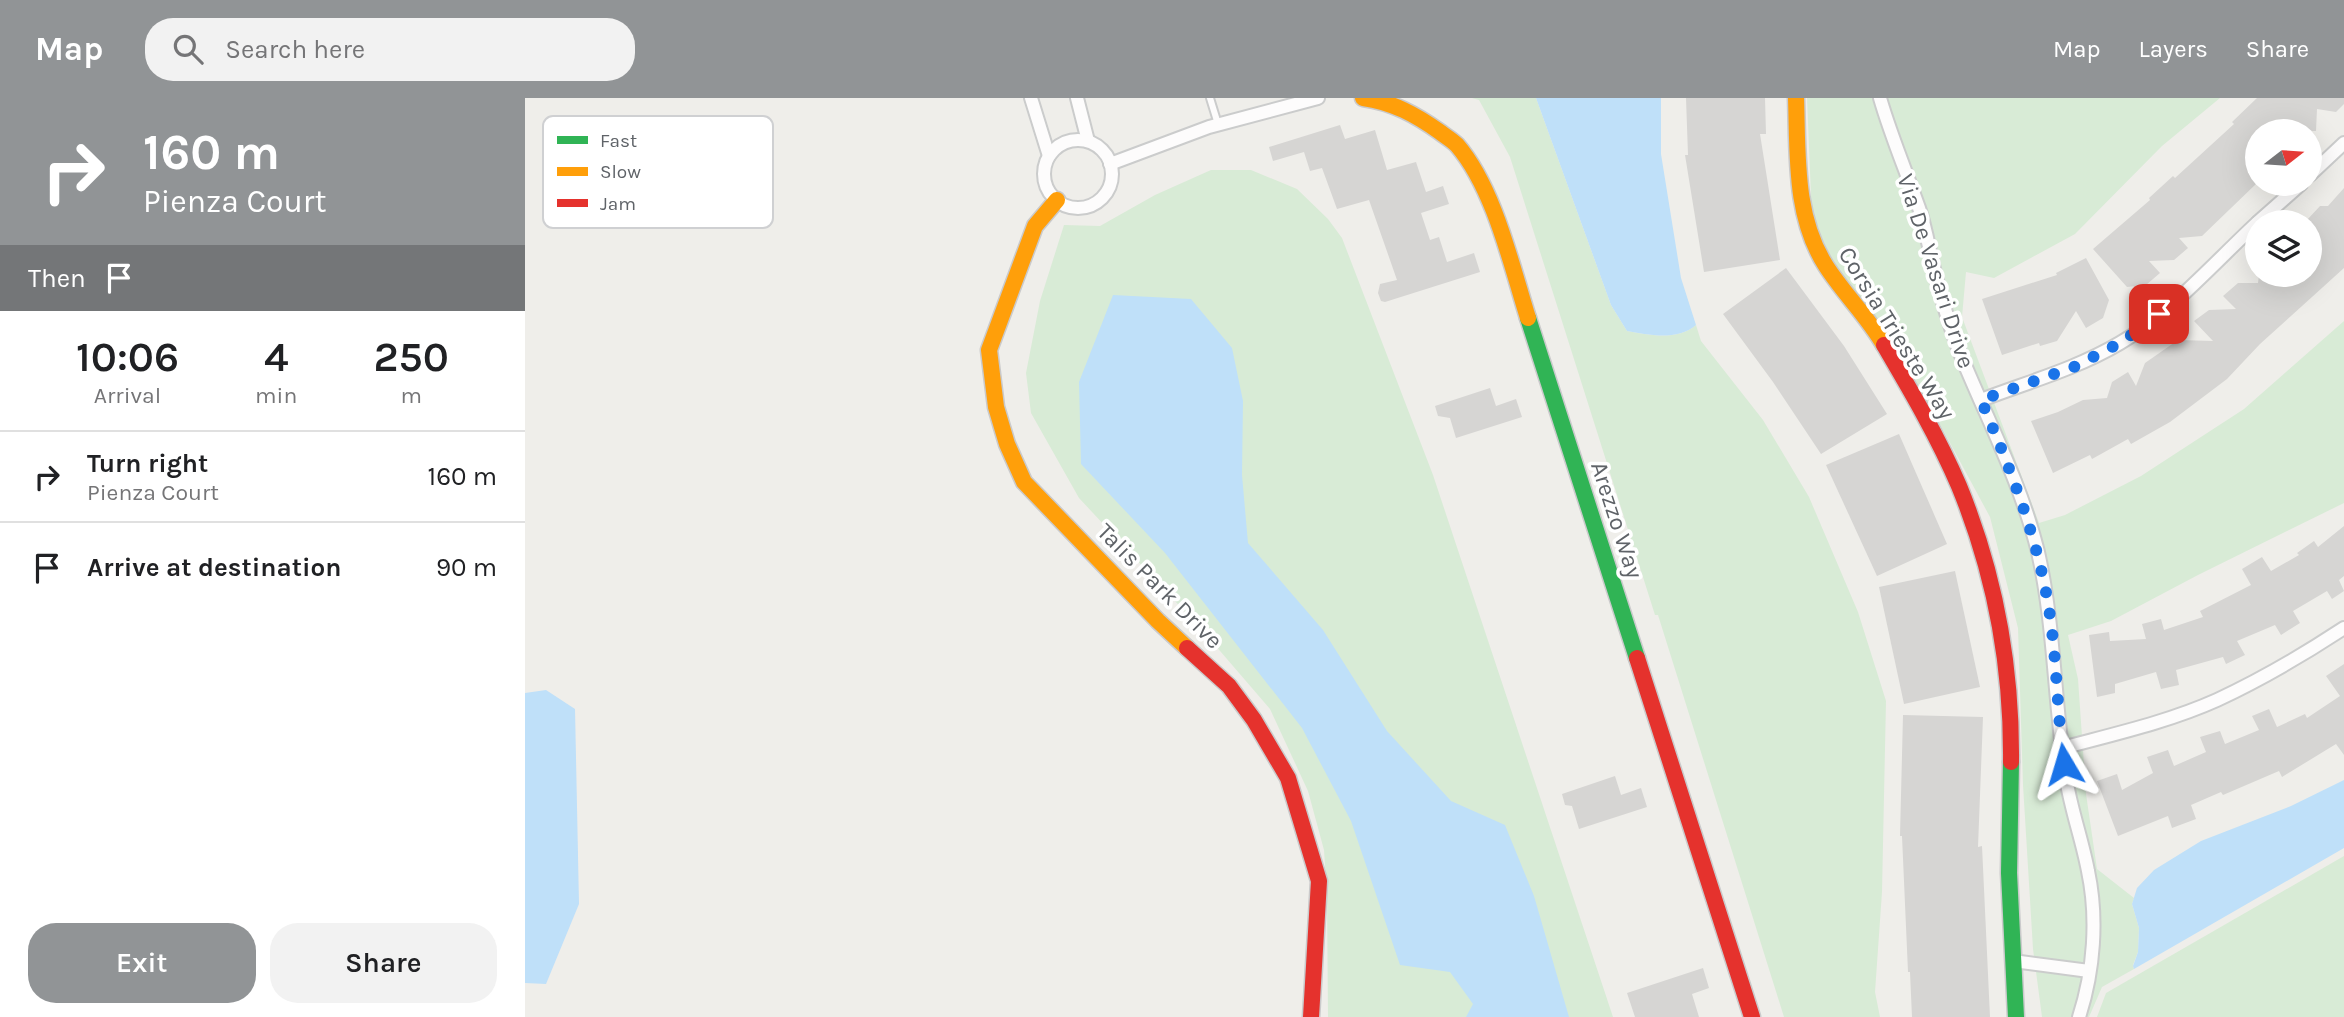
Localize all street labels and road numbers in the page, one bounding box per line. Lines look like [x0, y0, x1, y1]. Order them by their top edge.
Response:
street label: Via De Vasari Drive [1891, 170, 1981, 372]
street label: Corsia Trieste Way [1833, 241, 1961, 425]
street label: Arezzo Way [1585, 458, 1649, 582]
street label: Talis Park Drive [1091, 517, 1229, 655]

